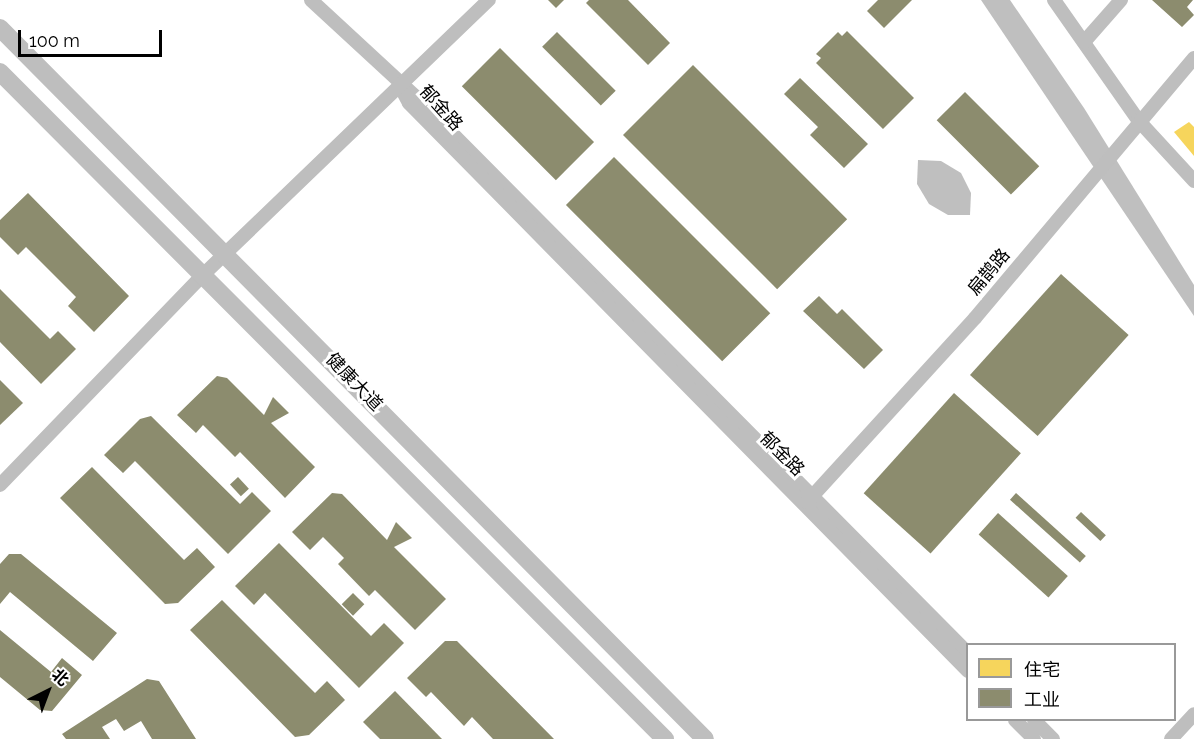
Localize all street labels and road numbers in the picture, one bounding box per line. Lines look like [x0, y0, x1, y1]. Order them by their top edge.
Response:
street label: 郁金路 [415, 81, 467, 135]
street label: 扁鹊路 [963, 244, 1015, 300]
street label: 健康大道 [321, 349, 387, 415]
street label: 郁金路 [755, 427, 809, 481]

